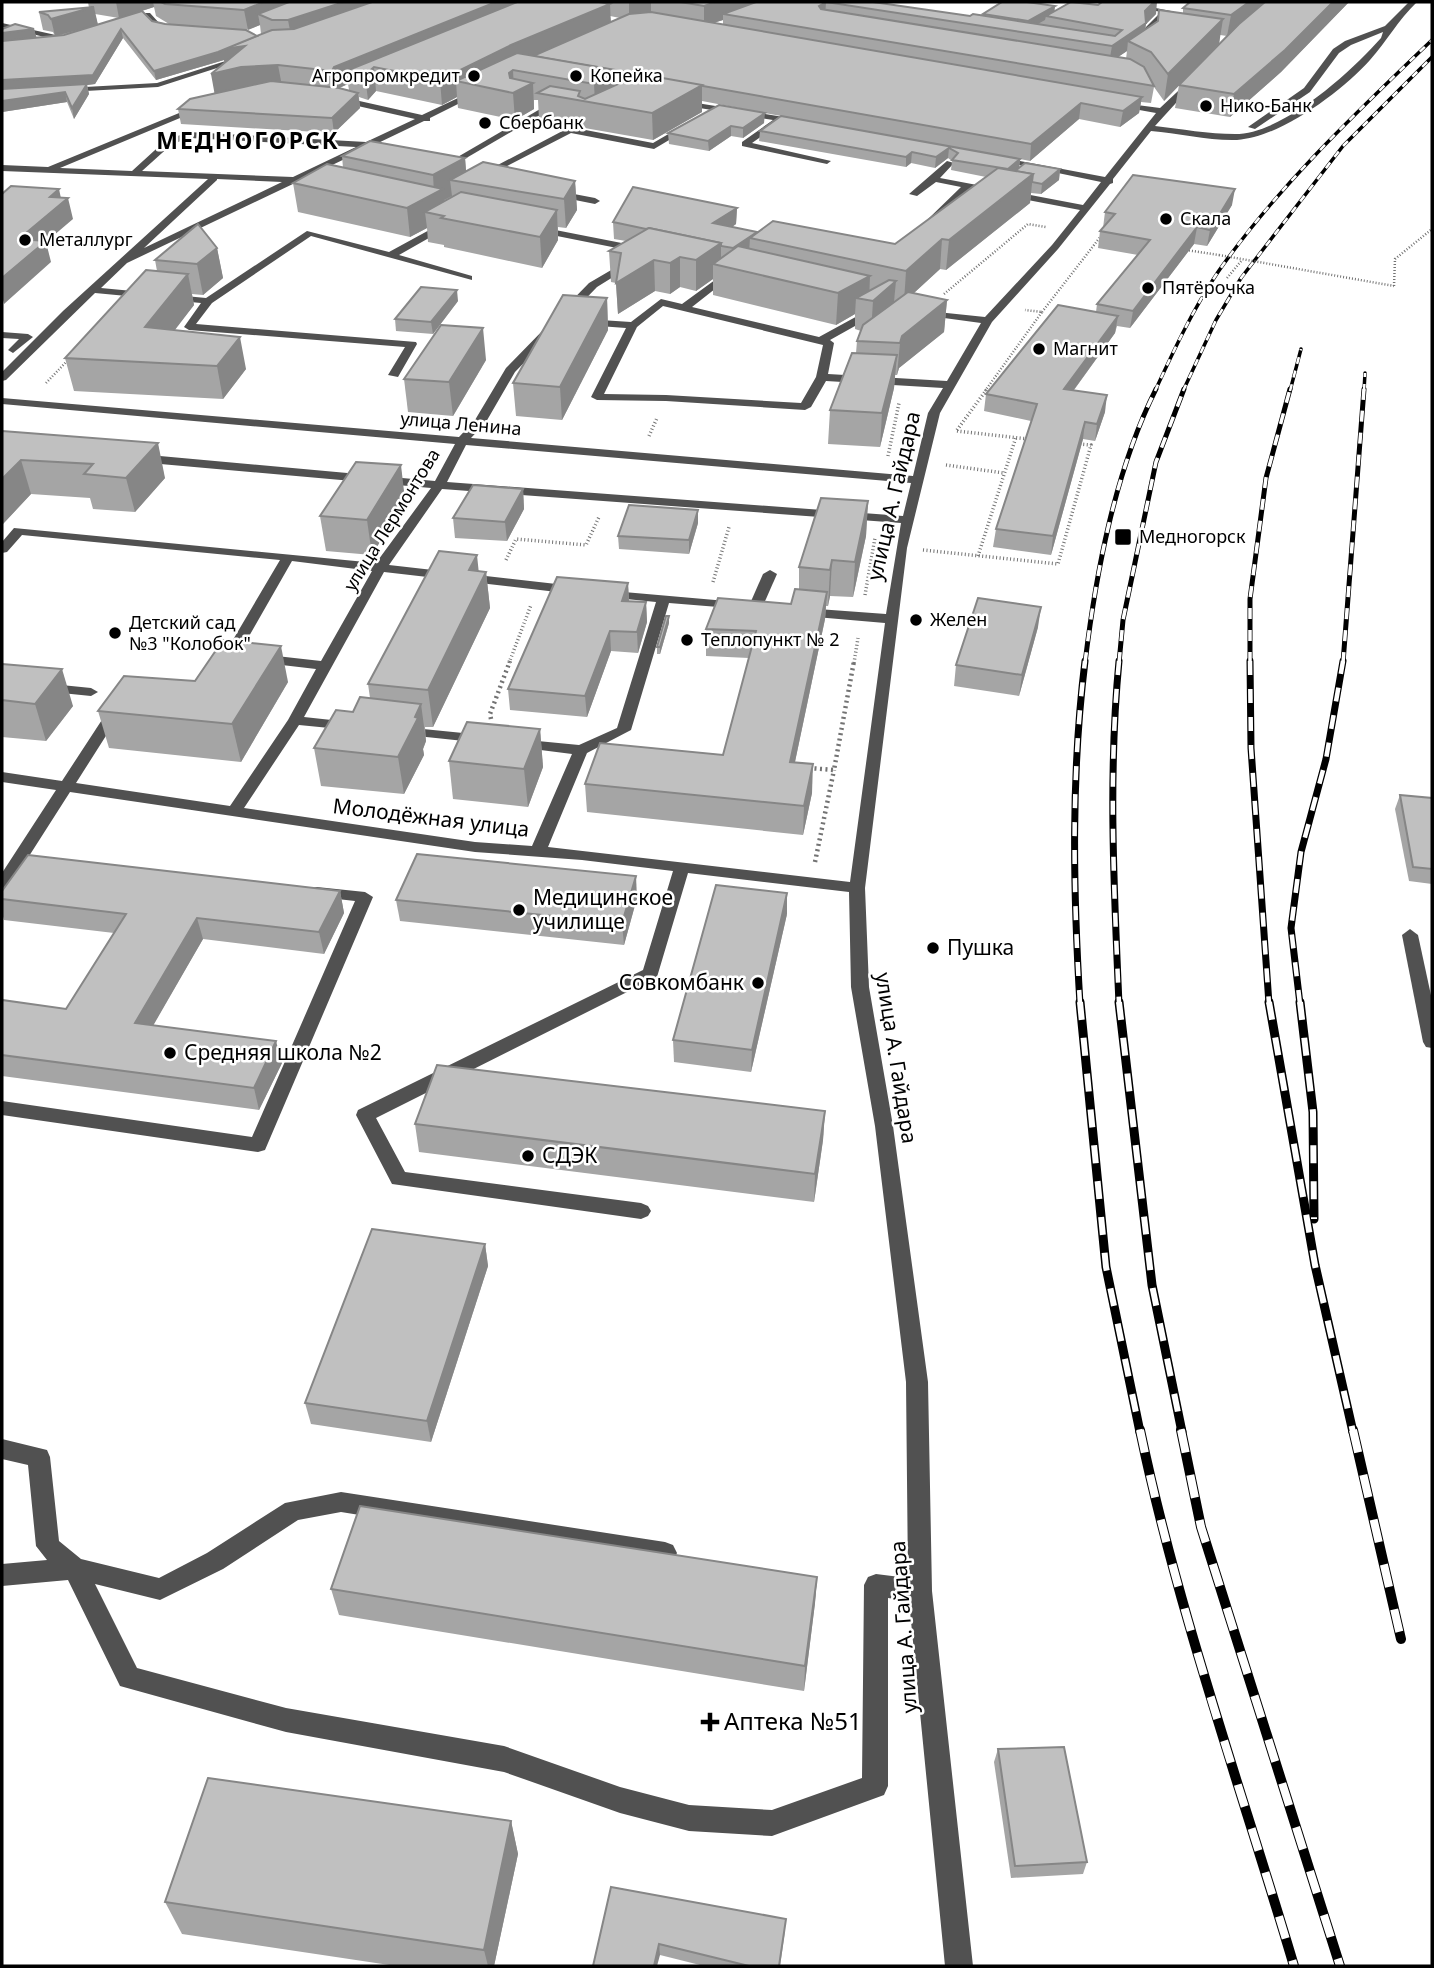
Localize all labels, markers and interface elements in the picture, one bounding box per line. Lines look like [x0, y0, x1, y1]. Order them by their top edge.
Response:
place label: Агропромкредит [312, 63, 461, 87]
place label: Копейка [590, 63, 663, 87]
marker: Агропромкредит [466, 68, 482, 84]
marker: Копейка [568, 68, 584, 84]
place label: Нико-Банк [1220, 93, 1312, 117]
marker: Нико-Банк [1198, 98, 1214, 114]
place label: Сбербанк [499, 110, 584, 134]
marker: Сбербанк [477, 115, 493, 131]
district label: МЕДНОГОРСК [156, 124, 340, 156]
place label: Скала [1180, 206, 1231, 230]
marker: Скала [1158, 211, 1174, 227]
place label: Металлург [39, 227, 133, 251]
marker: Металлург [17, 232, 33, 248]
place label: Пятёрочка [1162, 275, 1255, 299]
marker: Пятёрочка [1140, 280, 1156, 296]
place label: Магнит [1053, 336, 1118, 360]
marker: Магнит [1031, 341, 1047, 357]
street label: улица Ленина [400, 406, 523, 440]
street label: улица А. Гайдара [860, 408, 926, 583]
street label: улица Лермонтова [338, 444, 445, 595]
place label: Медногорск [1139, 524, 1246, 548]
marker: Медногорск [1113, 527, 1133, 547]
place label: Желен [930, 607, 987, 631]
place label: Детский сад №3 "Колобок" [129, 610, 251, 655]
marker: Желен [908, 612, 924, 628]
marker: Детский сад №3 "Колобок" [107, 625, 123, 641]
place label: Теплопункт № 2 [701, 627, 839, 651]
marker: Теплопункт № 2 [679, 632, 695, 648]
street label: Молодёжная улица [331, 791, 531, 843]
place label: Медицинское училище [533, 883, 673, 935]
marker: Медицинское училище [511, 902, 527, 918]
place label: Пушка [947, 933, 1014, 961]
marker: Пушка [925, 940, 941, 956]
place label: Совкомбанк [619, 968, 744, 996]
street label: улица А. Гайдара [870, 970, 924, 1145]
marker: Совкомбанк [750, 975, 766, 991]
place label: Средняя школа №2 [184, 1038, 382, 1066]
marker: Средняя школа №2 [162, 1045, 178, 1061]
place label: СДЭК [542, 1141, 597, 1169]
marker: СДЭК [520, 1148, 536, 1164]
street label: улица А. Гайдара [883, 1540, 923, 1714]
place label: Аптека №51 [724, 1704, 862, 1737]
marker: Аптека №51 [702, 1714, 718, 1730]

